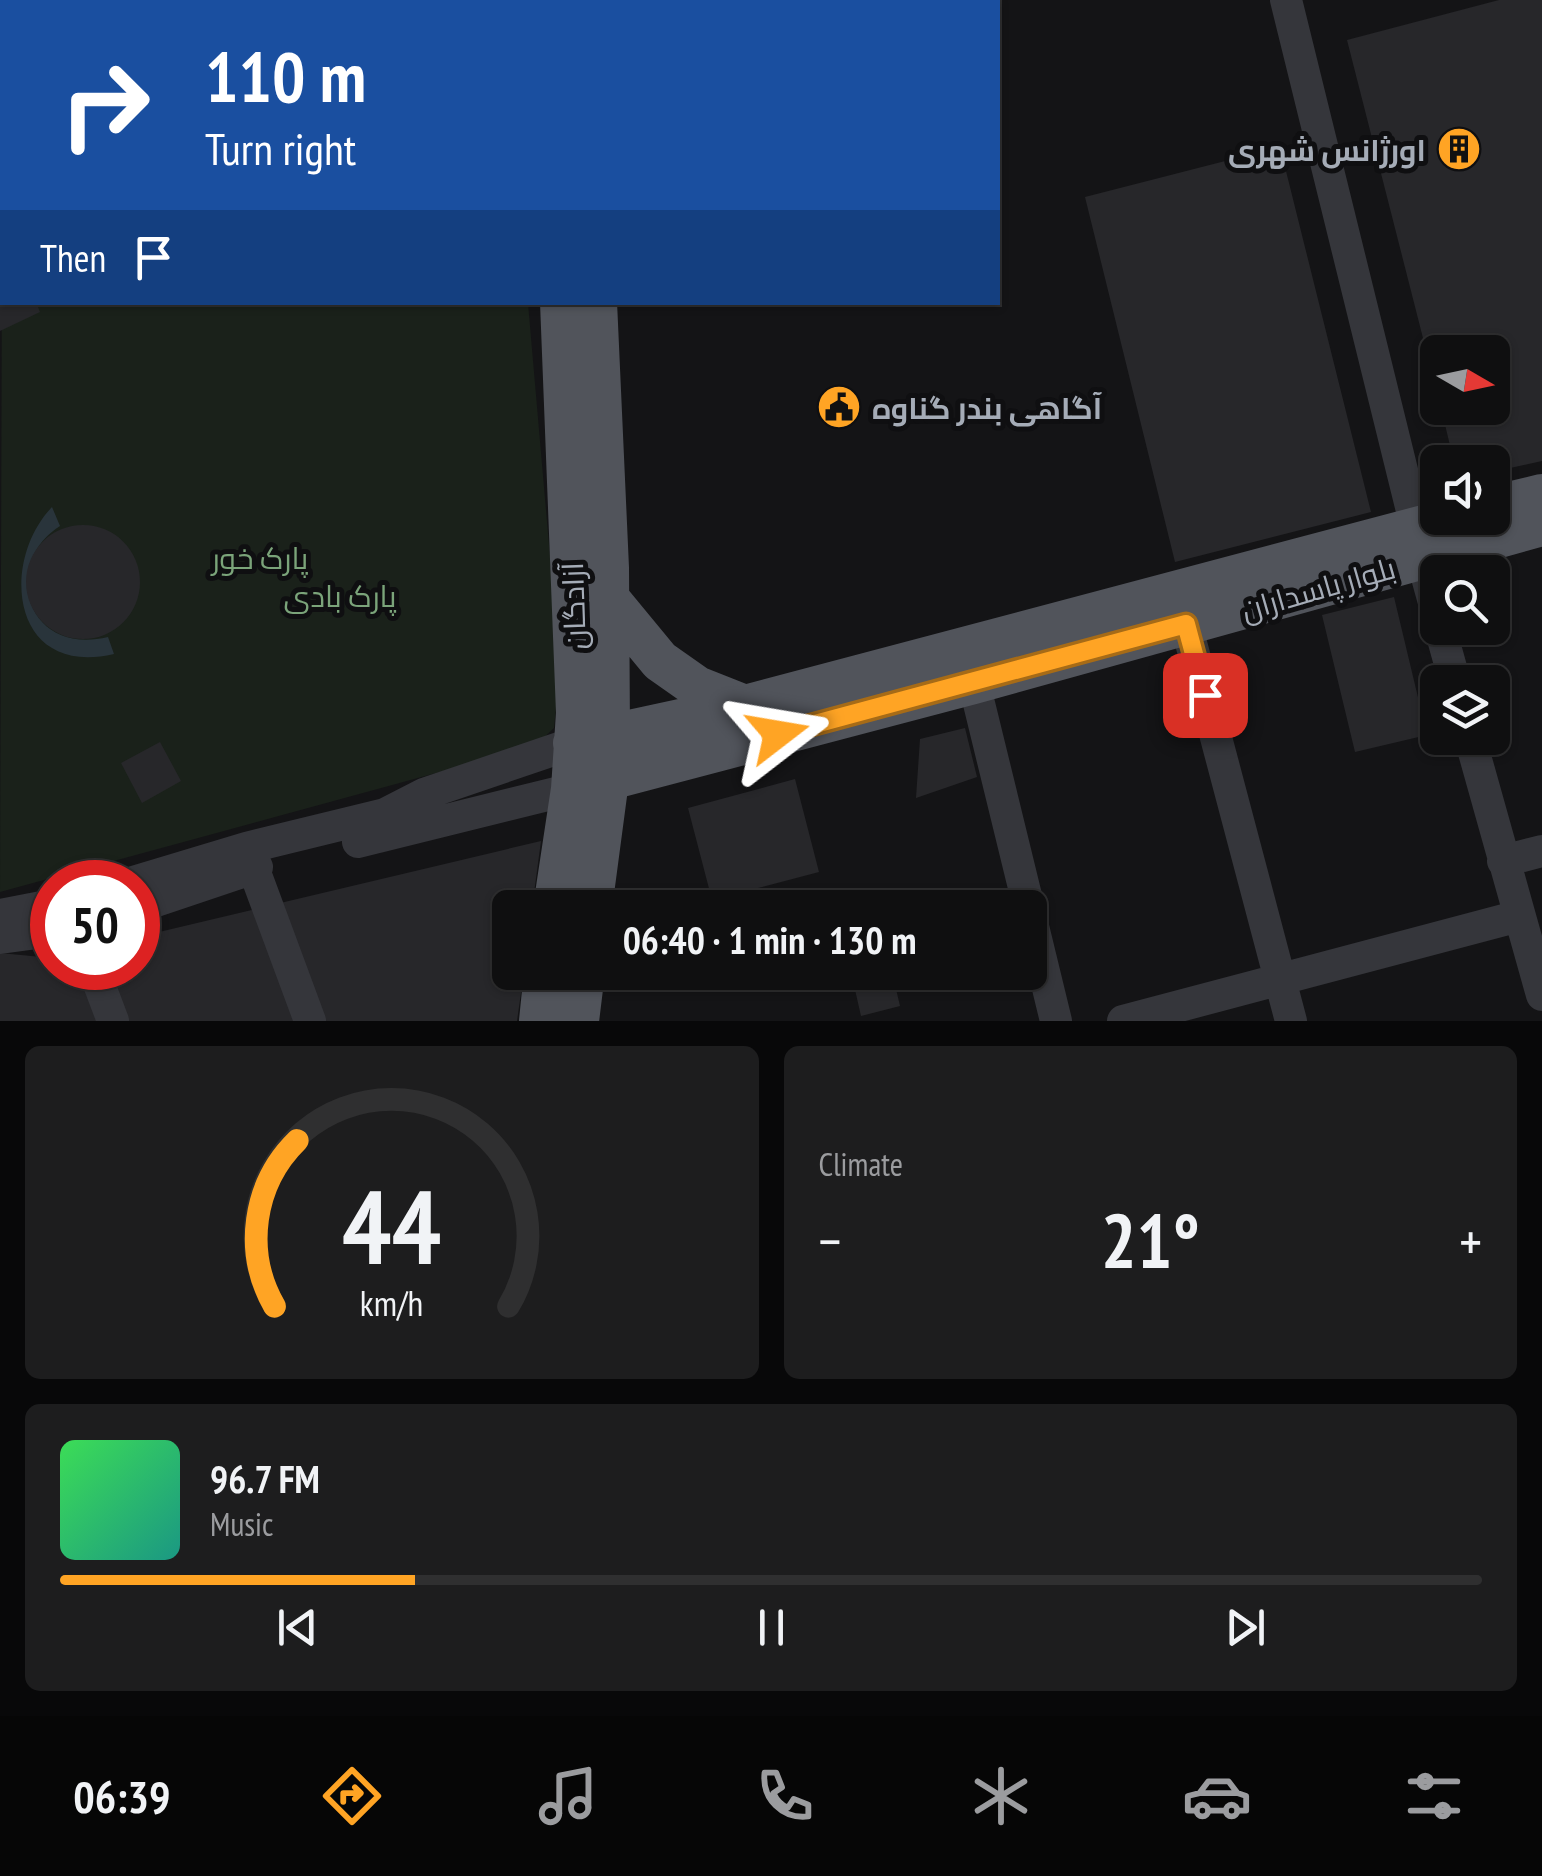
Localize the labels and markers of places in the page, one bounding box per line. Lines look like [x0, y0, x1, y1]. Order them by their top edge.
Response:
building icon: اورژانس شهری [1436, 126, 1482, 172]
place label: اورژانس شهری [1228, 130, 1426, 169]
public building icon: آگاهی بندر گناوه [816, 384, 862, 430]
place label: آگاهی بندر گناوه [872, 388, 1103, 427]
pin [1163, 653, 1248, 738]

